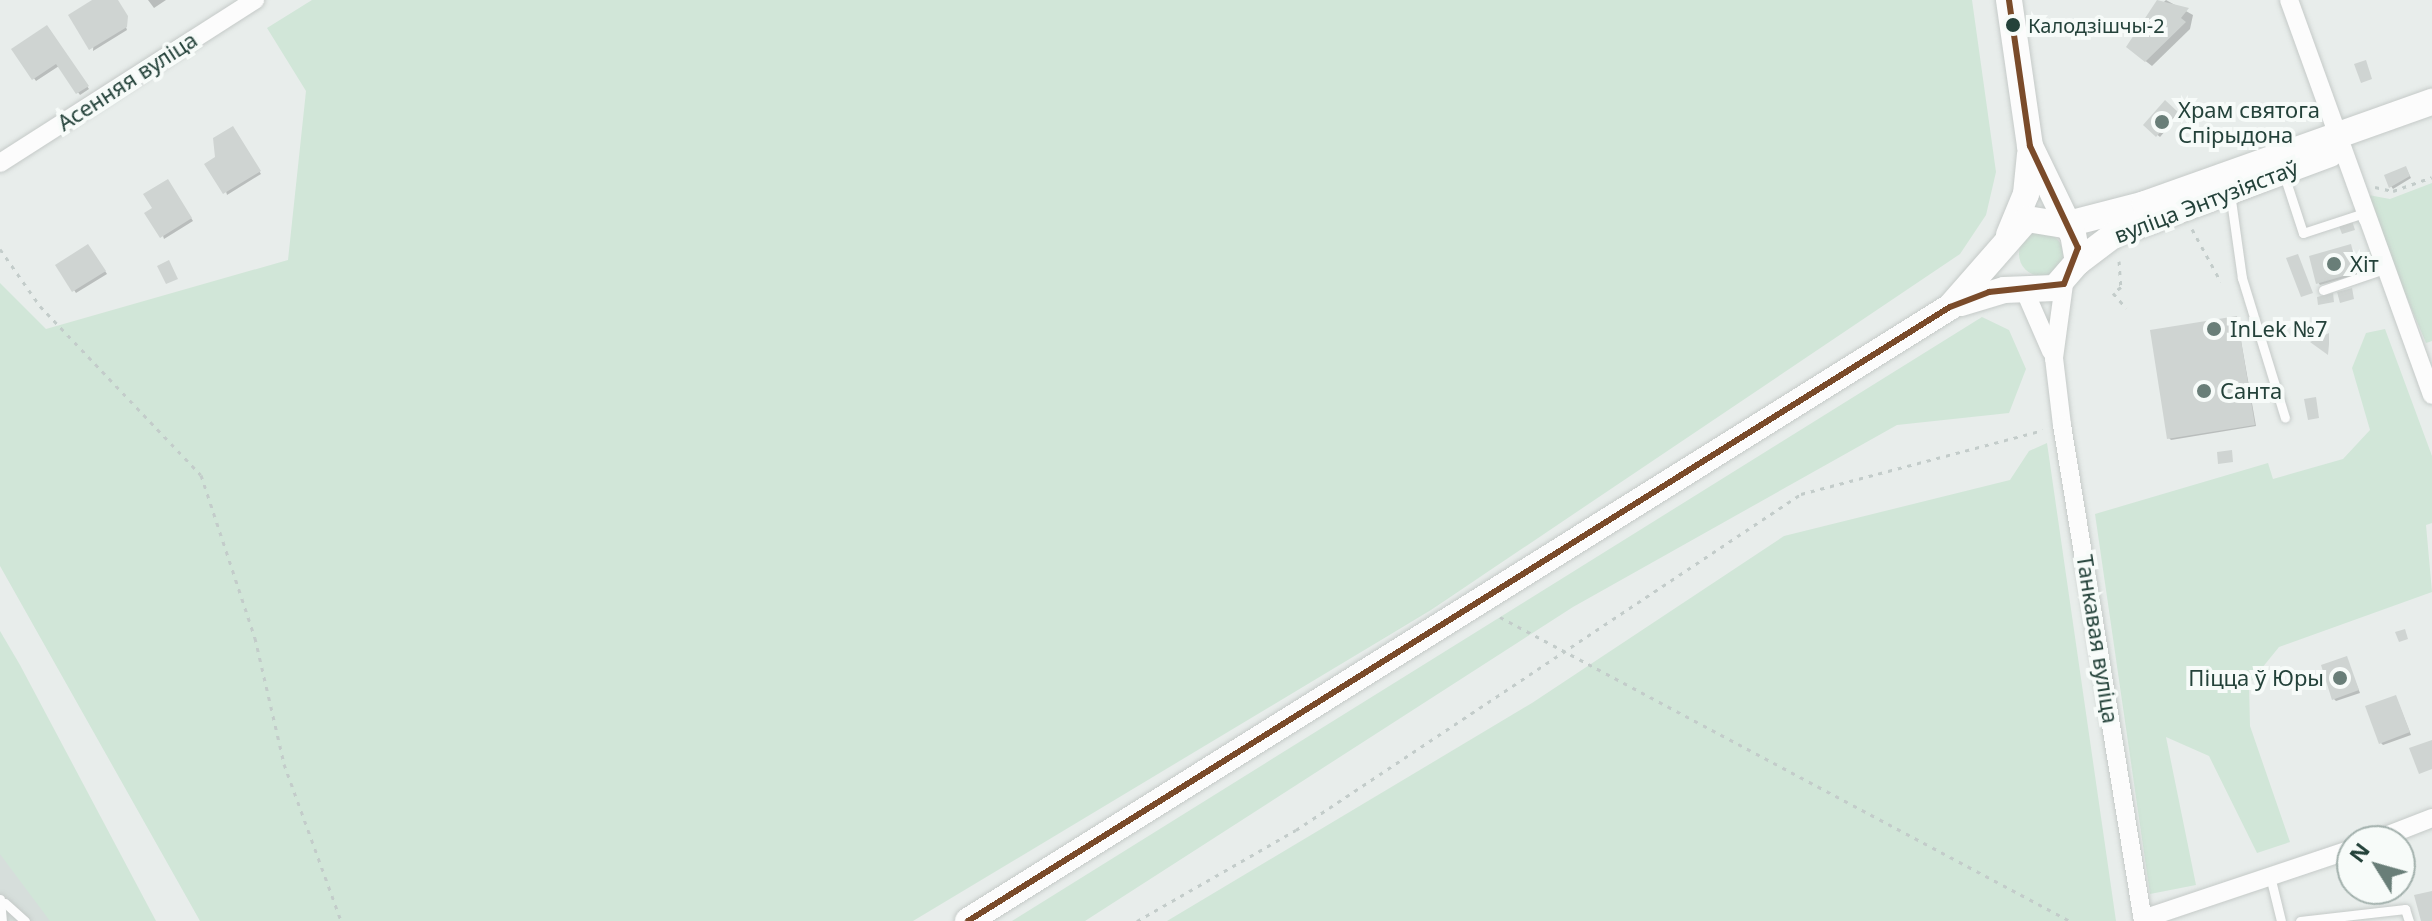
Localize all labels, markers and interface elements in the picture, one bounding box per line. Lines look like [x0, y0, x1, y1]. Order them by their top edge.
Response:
place label: Калодзішчы-2 [2028, 13, 2165, 37]
marker: Калодзішчы-2 [2005, 17, 2021, 33]
street label: Асенняя вуліца [52, 26, 202, 136]
place label: Храм святога Спірыдона [2178, 96, 2320, 148]
marker: Храм святога Спірыдона [2153, 113, 2171, 131]
street label: вуліца Энтузіястаў [2110, 154, 2302, 248]
place label: Хіт [2350, 251, 2379, 277]
marker: Хіт [2325, 255, 2343, 273]
place label: InLek №7 [2230, 316, 2327, 342]
marker: InLek №7 [2205, 320, 2223, 338]
place label: Санта [2220, 378, 2282, 404]
marker: Санта [2195, 382, 2213, 400]
street label: Танкавая вуліца [2072, 553, 2124, 725]
place label: Піцца ў Юры [2188, 665, 2324, 691]
marker: Піцца ў Юры [2331, 669, 2349, 687]
north arrow [2336, 825, 2416, 905]
text: N [2341, 836, 2376, 868]

